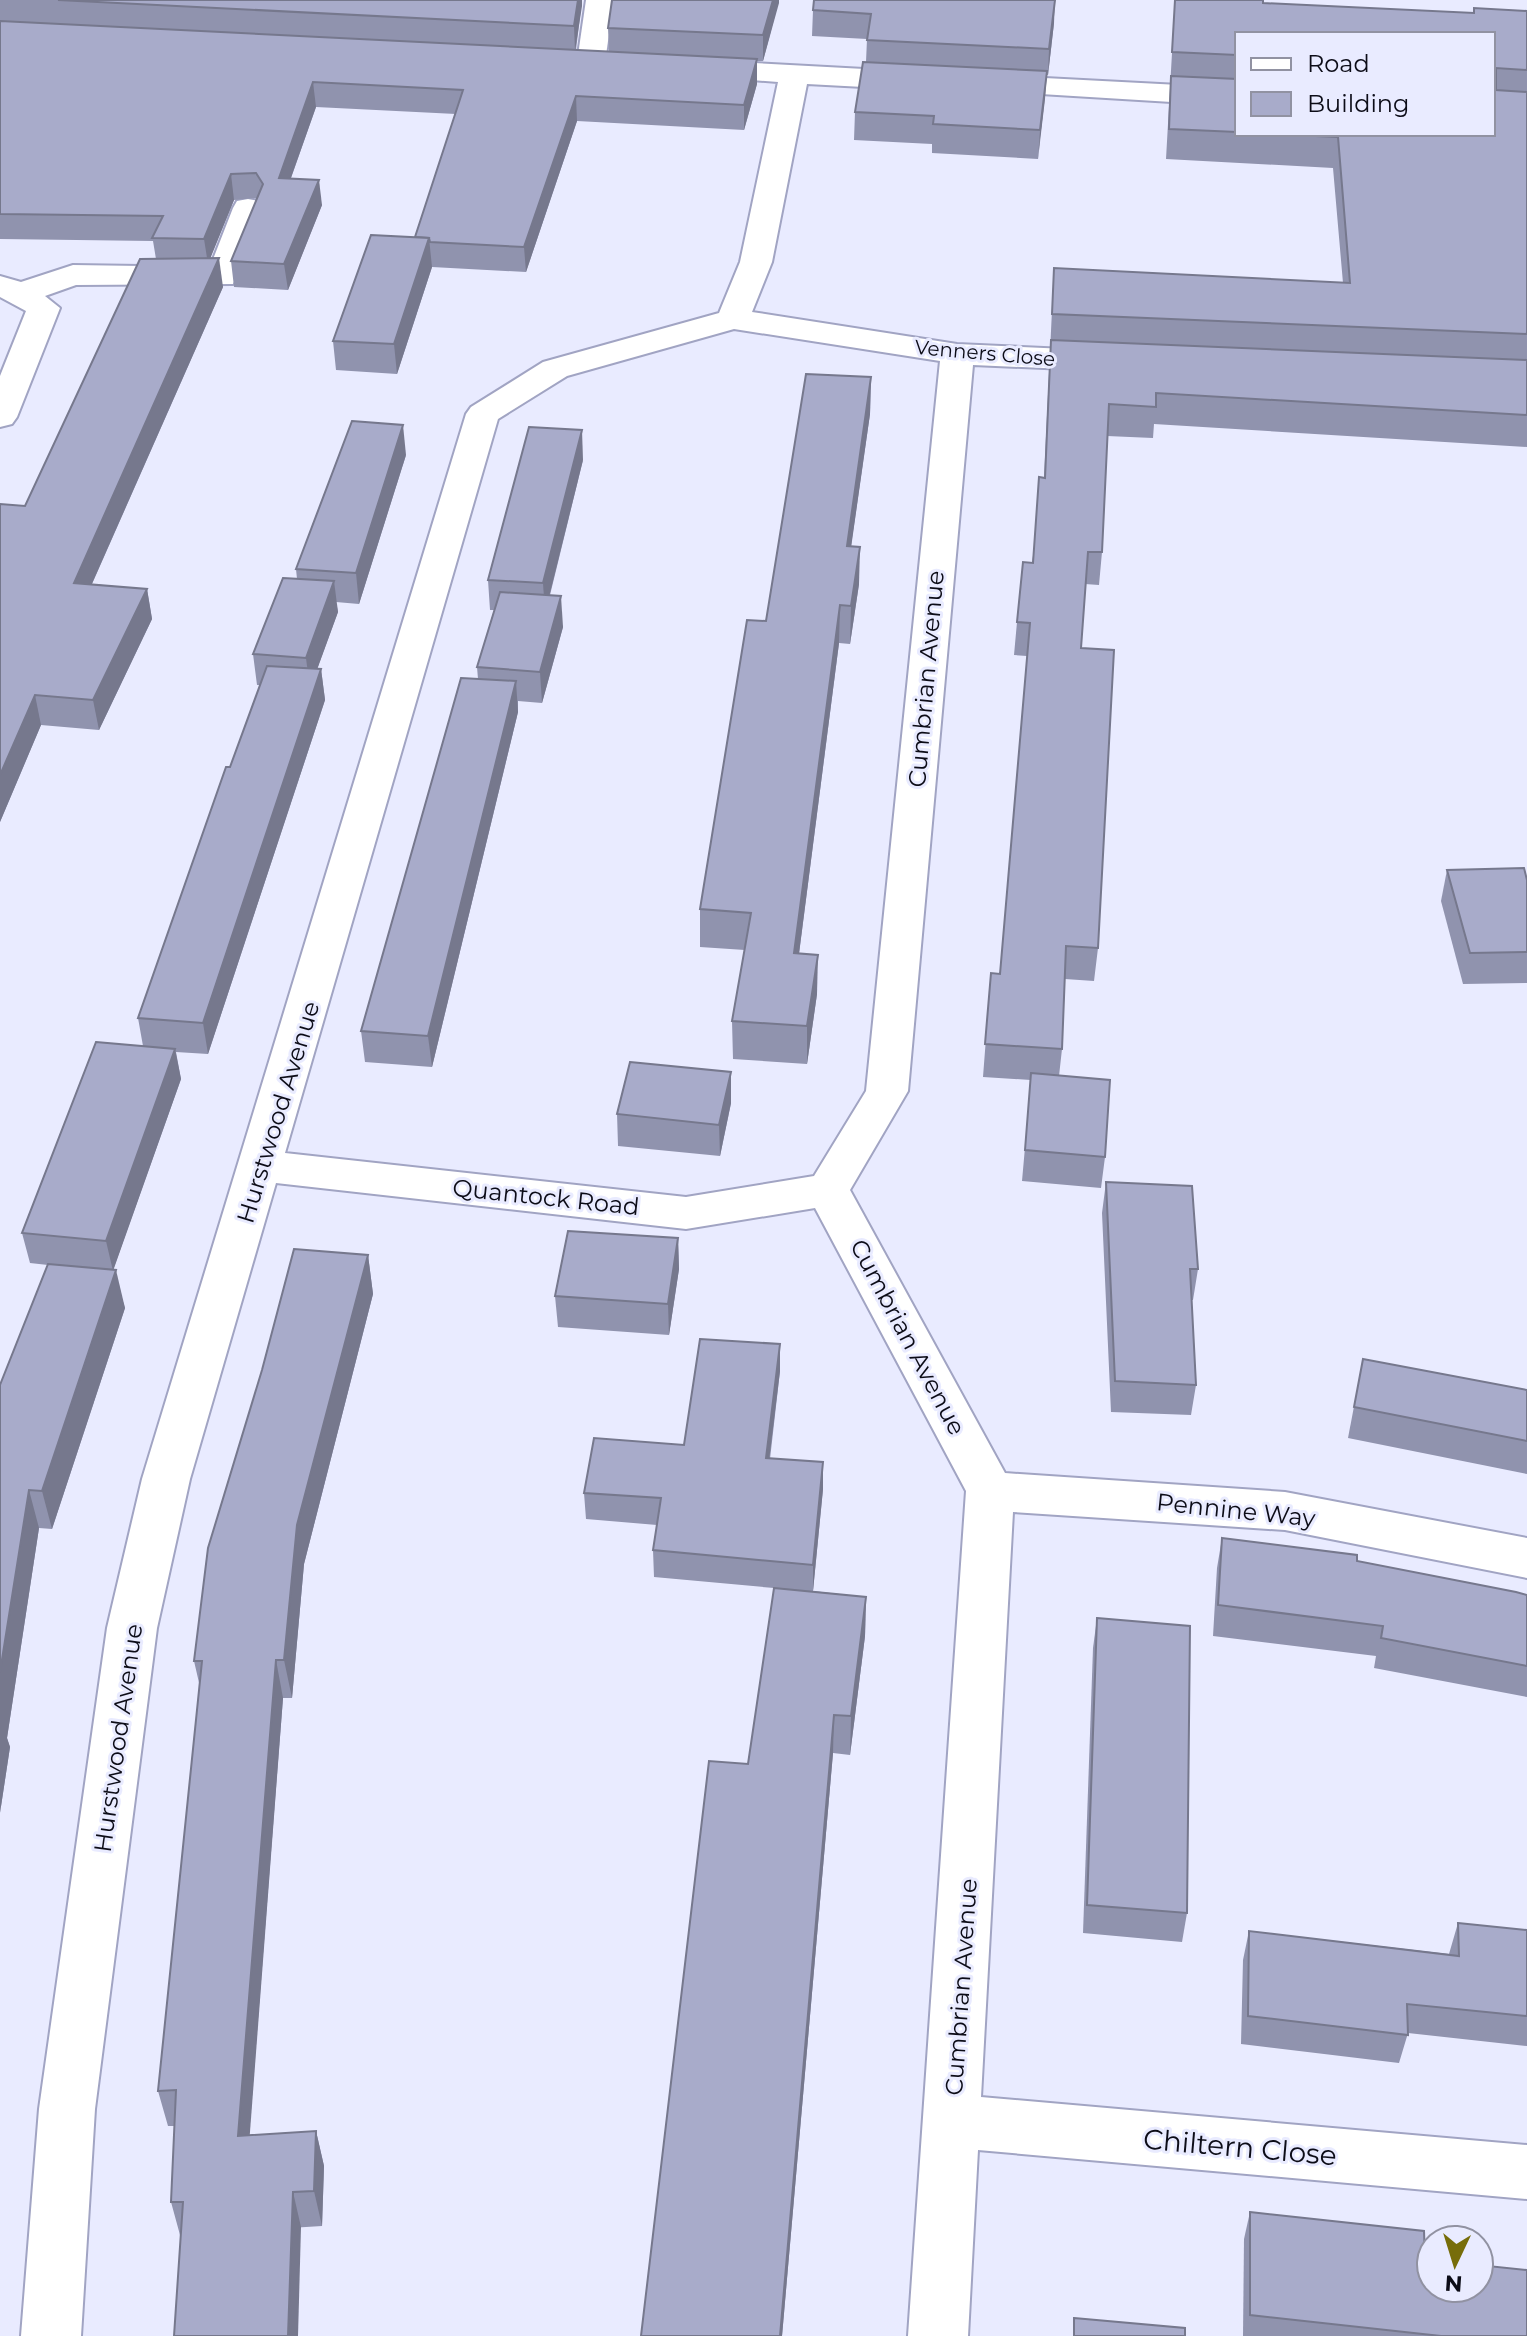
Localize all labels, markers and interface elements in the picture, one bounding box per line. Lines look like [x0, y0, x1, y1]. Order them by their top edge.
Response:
legend [1235, 32, 1495, 136]
text: Road [1307, 49, 1370, 78]
text: Building [1307, 89, 1410, 118]
street label: Venners Close [914, 335, 1056, 371]
street label: Cumbrian Avenue [902, 569, 950, 789]
street label: Hurstwood Avenue [230, 998, 326, 1226]
street label: Quantock Road [451, 1173, 641, 1221]
street label: Cumbrian Avenue [844, 1234, 972, 1440]
street label: Pennine Way [1155, 1487, 1317, 1533]
street label: Hurstwood Avenue [88, 1622, 148, 1854]
street label: Cumbrian Avenue [939, 1877, 983, 2097]
street label: Chiltern Close [1142, 2122, 1338, 2172]
north arrow [1415, 2224, 1495, 2304]
text: N [1444, 2269, 1463, 2298]

